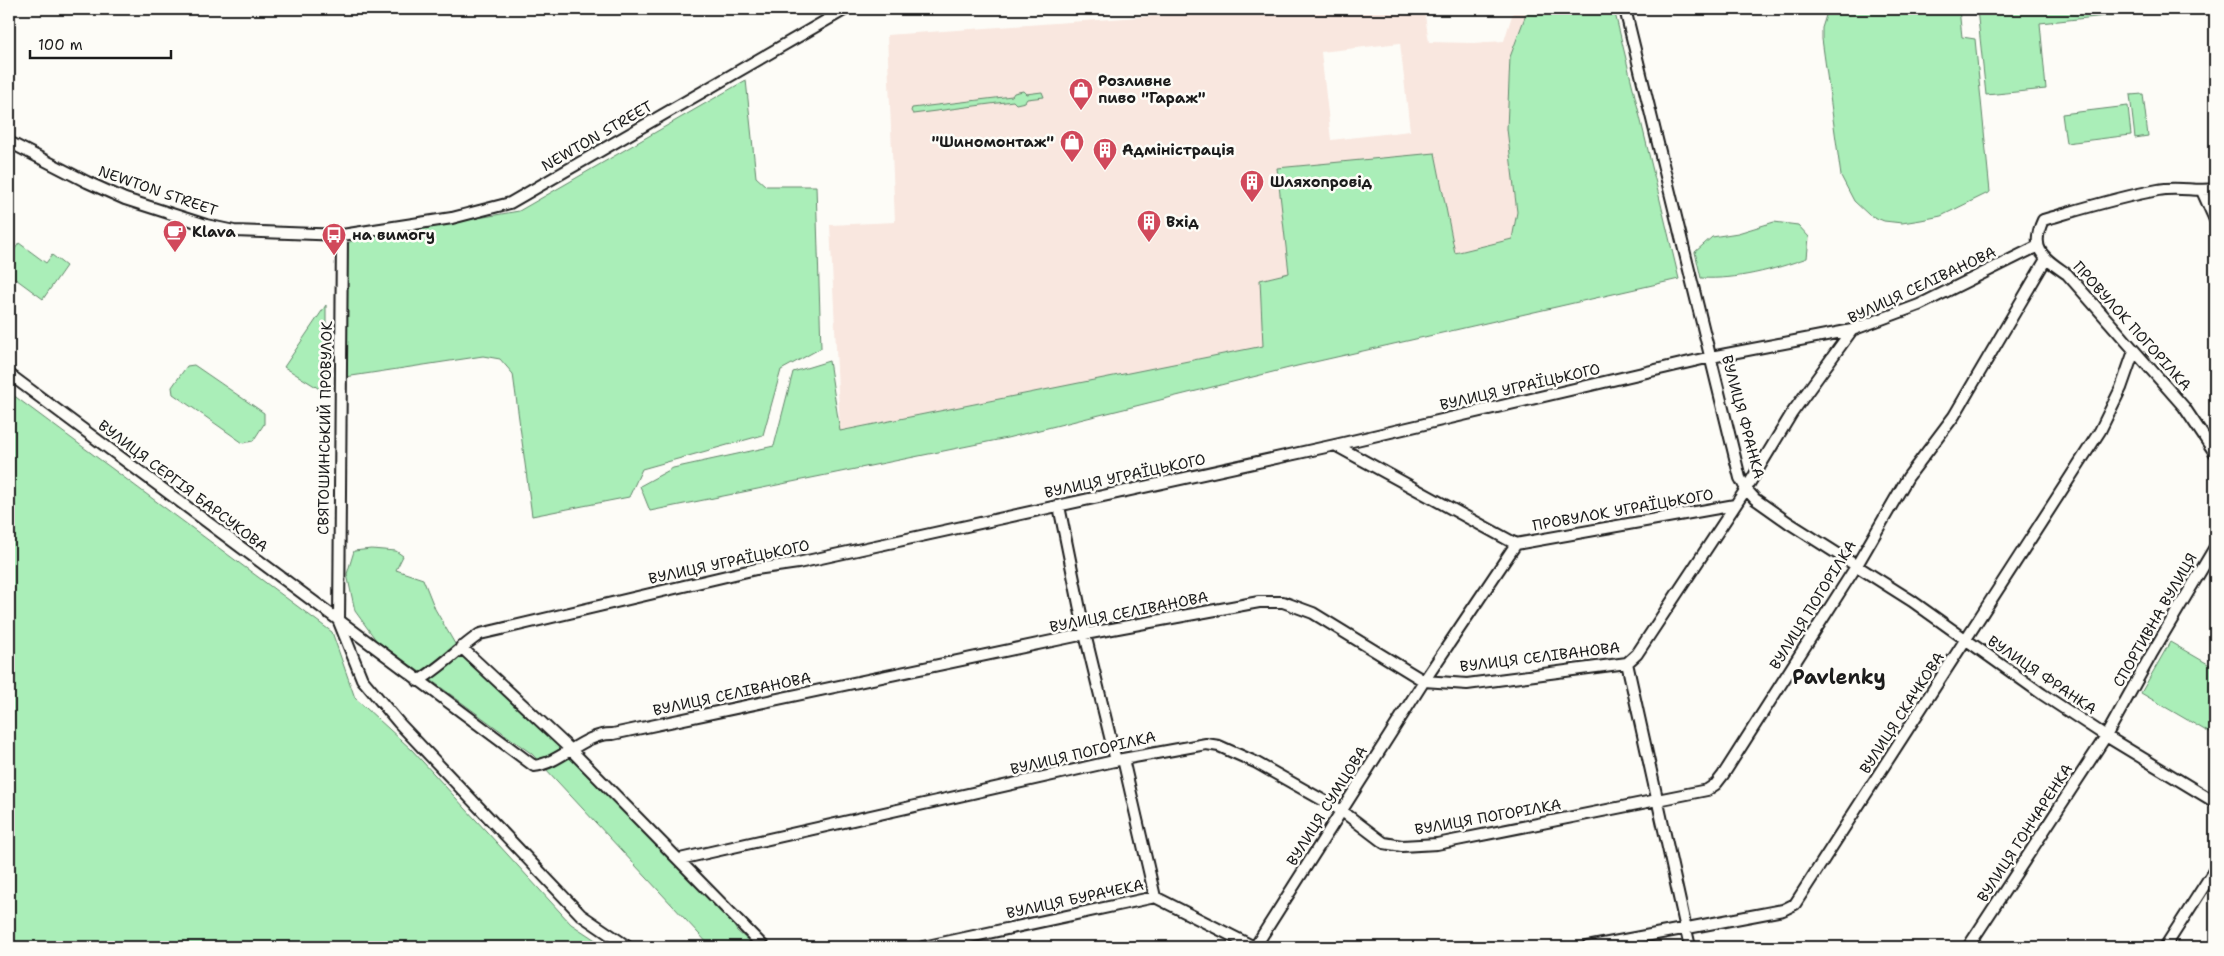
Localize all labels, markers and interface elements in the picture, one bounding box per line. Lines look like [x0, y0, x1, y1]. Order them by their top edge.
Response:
scale bar [30, 28, 171, 60]
text: 100 m [38, 35, 83, 55]
place label: Розливне пиво "Гараж" [1098, 71, 1206, 108]
shop icon: Розливне пиво "Гараж" [1068, 77, 1094, 111]
street label: NEWTON STREET [538, 96, 656, 176]
shop icon: "Шиномонтаж" [1059, 129, 1085, 163]
place label: "Шиномонтаж" [931, 132, 1054, 152]
building icon: Адміністрація [1092, 137, 1118, 171]
place label: Адміністрація [1122, 140, 1235, 160]
street label: NEWTON STREET [96, 161, 220, 221]
building icon: Шляхопровід [1239, 169, 1265, 203]
place label: Шляхопровід [1270, 172, 1373, 192]
building icon: Вхід [1136, 209, 1162, 243]
place label: Вхід [1166, 212, 1199, 232]
cafe icon: Klava [162, 219, 188, 253]
place label: Klava [192, 222, 236, 242]
bus stop icon: на вимогу [321, 222, 347, 256]
place label: на вимогу [352, 225, 435, 245]
street label: ВУЛИЦЯ СЕЛІВАНОВА [1845, 242, 1999, 328]
street label: ПРОВУЛОК ПОГОРІЛКА [2068, 257, 2196, 395]
street label: СВЯТОШИНСЬКИЙ ПРОВУЛОК [312, 321, 337, 535]
street label: ВУЛИЦЯ ФРАНКА [1717, 353, 1769, 481]
street label: ВУЛИЦЯ УГРАЇЦЬКОГО [1438, 359, 1602, 415]
street label: ВУЛИЦЯ СЕРГІЯ БАРСУКОВА [94, 415, 272, 557]
street label: ВУЛИЦЯ УГРАЇЦЬКОГО [1043, 449, 1207, 503]
street label: ПРОВУЛОК УГРАЇЦЬКОГО [1531, 484, 1715, 536]
street label: ВУЛИЦЯ УГРАЇЦЬКОГО [647, 535, 811, 589]
street label: ВУЛИЦЯ ПОГОРІЛКА [1765, 537, 1861, 673]
street label: СПОРТИВНА ВУЛИЦЯ [2108, 549, 2202, 691]
street label: ВУЛИЦЯ СЕЛІВАНОВА [1048, 587, 1210, 637]
street label: ВУЛИЦЯ ФРАНКА [1984, 631, 2100, 719]
street label: ВУЛИЦЯ СЕЛІВАНОВА [1459, 637, 1621, 677]
street label: ВУЛИЦЯ СКАЧКОВА [1855, 648, 1949, 778]
district label: Pavlenky [1792, 664, 1886, 690]
street label: ВУЛИЦЯ СЕЛІВАНОВА [651, 667, 813, 721]
street label: ВУЛИЦЯ ПОГОРІЛКА [1008, 727, 1158, 779]
street label: ВУЛИЦЯ СУМЦОВА [1282, 742, 1372, 870]
street label: ВУЛИЦЯ ГОНЧАРЕНКА [1973, 760, 2077, 906]
street label: ВУЛИЦЯ ПОГОРІЛКА [1413, 794, 1563, 840]
street label: ВУЛИЦЯ БУРАЧЕКА [1004, 875, 1146, 923]

